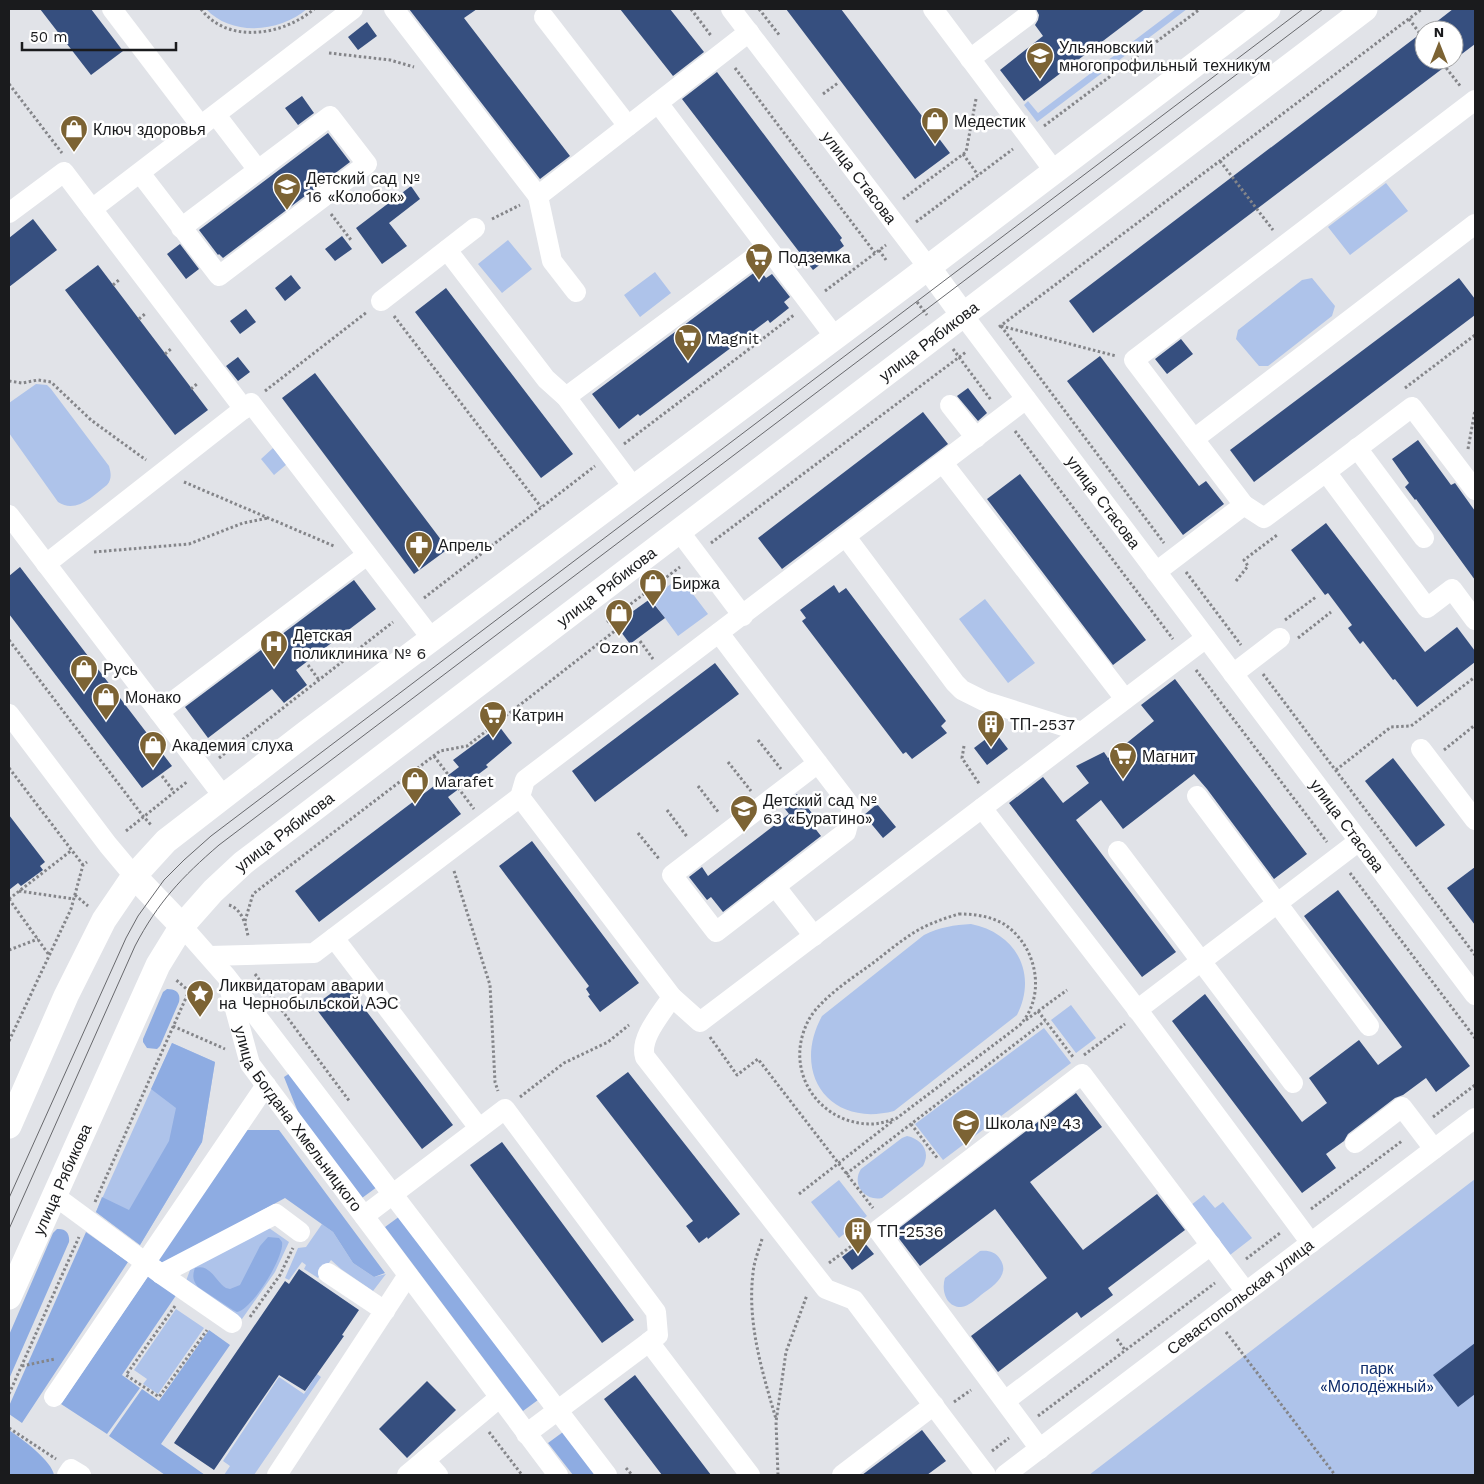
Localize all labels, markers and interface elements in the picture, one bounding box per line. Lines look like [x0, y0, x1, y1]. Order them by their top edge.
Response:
scale bar [22, 20, 176, 52]
north arrow [1414, 20, 1464, 70]
text: N [1434, 24, 1444, 40]
text: 50 m [30, 28, 67, 46]
place label: Ульяновский многопрофильный техникум [1059, 38, 1271, 75]
school or university icon: Ульяновский многопрофильный техникум [1025, 41, 1055, 80]
shop icon: Медестик [920, 106, 950, 145]
place label: Медестик [954, 112, 1027, 131]
shop icon: Ключ здоровья [59, 114, 89, 153]
place label: Ключ здоровья [93, 120, 206, 139]
street label: улица Стасова [818, 128, 901, 228]
place label: Детский сад № 16 «Колобок» [306, 169, 420, 206]
school or university icon: Детский сад № 16 «Колобок» [272, 172, 302, 211]
supermarket icon: Подземка [744, 242, 774, 281]
place label: Подземка [778, 248, 851, 267]
street label: улица Рябикова [875, 298, 982, 385]
supermarket icon: Magnit [673, 323, 703, 362]
place label: Magnit [707, 329, 759, 348]
street label: улица Стасова [1062, 452, 1145, 553]
pharmacy icon: Апрель [404, 530, 434, 569]
place label: Апрель [438, 536, 492, 555]
street label: улица Рябикова [553, 543, 660, 631]
shop icon: Биржа [638, 568, 668, 607]
place label: Биржа [672, 574, 720, 593]
shop icon: Ozon [604, 598, 634, 637]
place label: Детская поликлиника № 6 [293, 626, 426, 663]
hospital icon: Детская поликлиника № 6 [259, 629, 289, 668]
place label: Ozon [599, 638, 639, 657]
shop icon: Русь [69, 654, 99, 693]
place label: Русь [103, 660, 138, 679]
shop icon: Монако [91, 682, 121, 721]
place label: Монако [125, 688, 181, 707]
supermarket icon: Катрин [478, 700, 508, 739]
place label: Катрин [512, 706, 564, 725]
building icon: ТП-2537 [976, 709, 1006, 748]
place label: ТП-2537 [1010, 715, 1075, 734]
shop icon: Академия слуха [138, 730, 168, 769]
place label: Академия слуха [172, 736, 293, 755]
supermarket icon: Магнит [1108, 741, 1138, 780]
place label: Магнит [1142, 747, 1196, 766]
shop icon: Marafet [400, 766, 430, 805]
place label: Marafet [434, 772, 494, 791]
street label: улица Стасова [1306, 776, 1388, 876]
street label: улица Рябикова [231, 788, 338, 876]
place label: Детский сад № 63 «Буратино» [763, 791, 877, 828]
school or university icon: Детский сад № 63 «Буратино» [729, 794, 759, 833]
place label: Ликвидаторам аварии на Чернобыльской АЭС [219, 976, 399, 1013]
place icon: Ликвидаторам аварии на Чернобыльской АЭС [185, 979, 215, 1018]
street label: улица Богдана Хмельницкого [230, 1024, 366, 1215]
school or university icon: Школа № 43 [951, 1108, 981, 1147]
place label: Школа № 43 [985, 1114, 1081, 1133]
street label: улица Рябикова [29, 1121, 95, 1238]
building icon: ТП-2536 [843, 1216, 873, 1255]
place label: ТП-2536 [877, 1222, 944, 1241]
street label: Севастопольская улица [1163, 1235, 1317, 1359]
park label: парк «Молодёжный» [1320, 1359, 1434, 1396]

